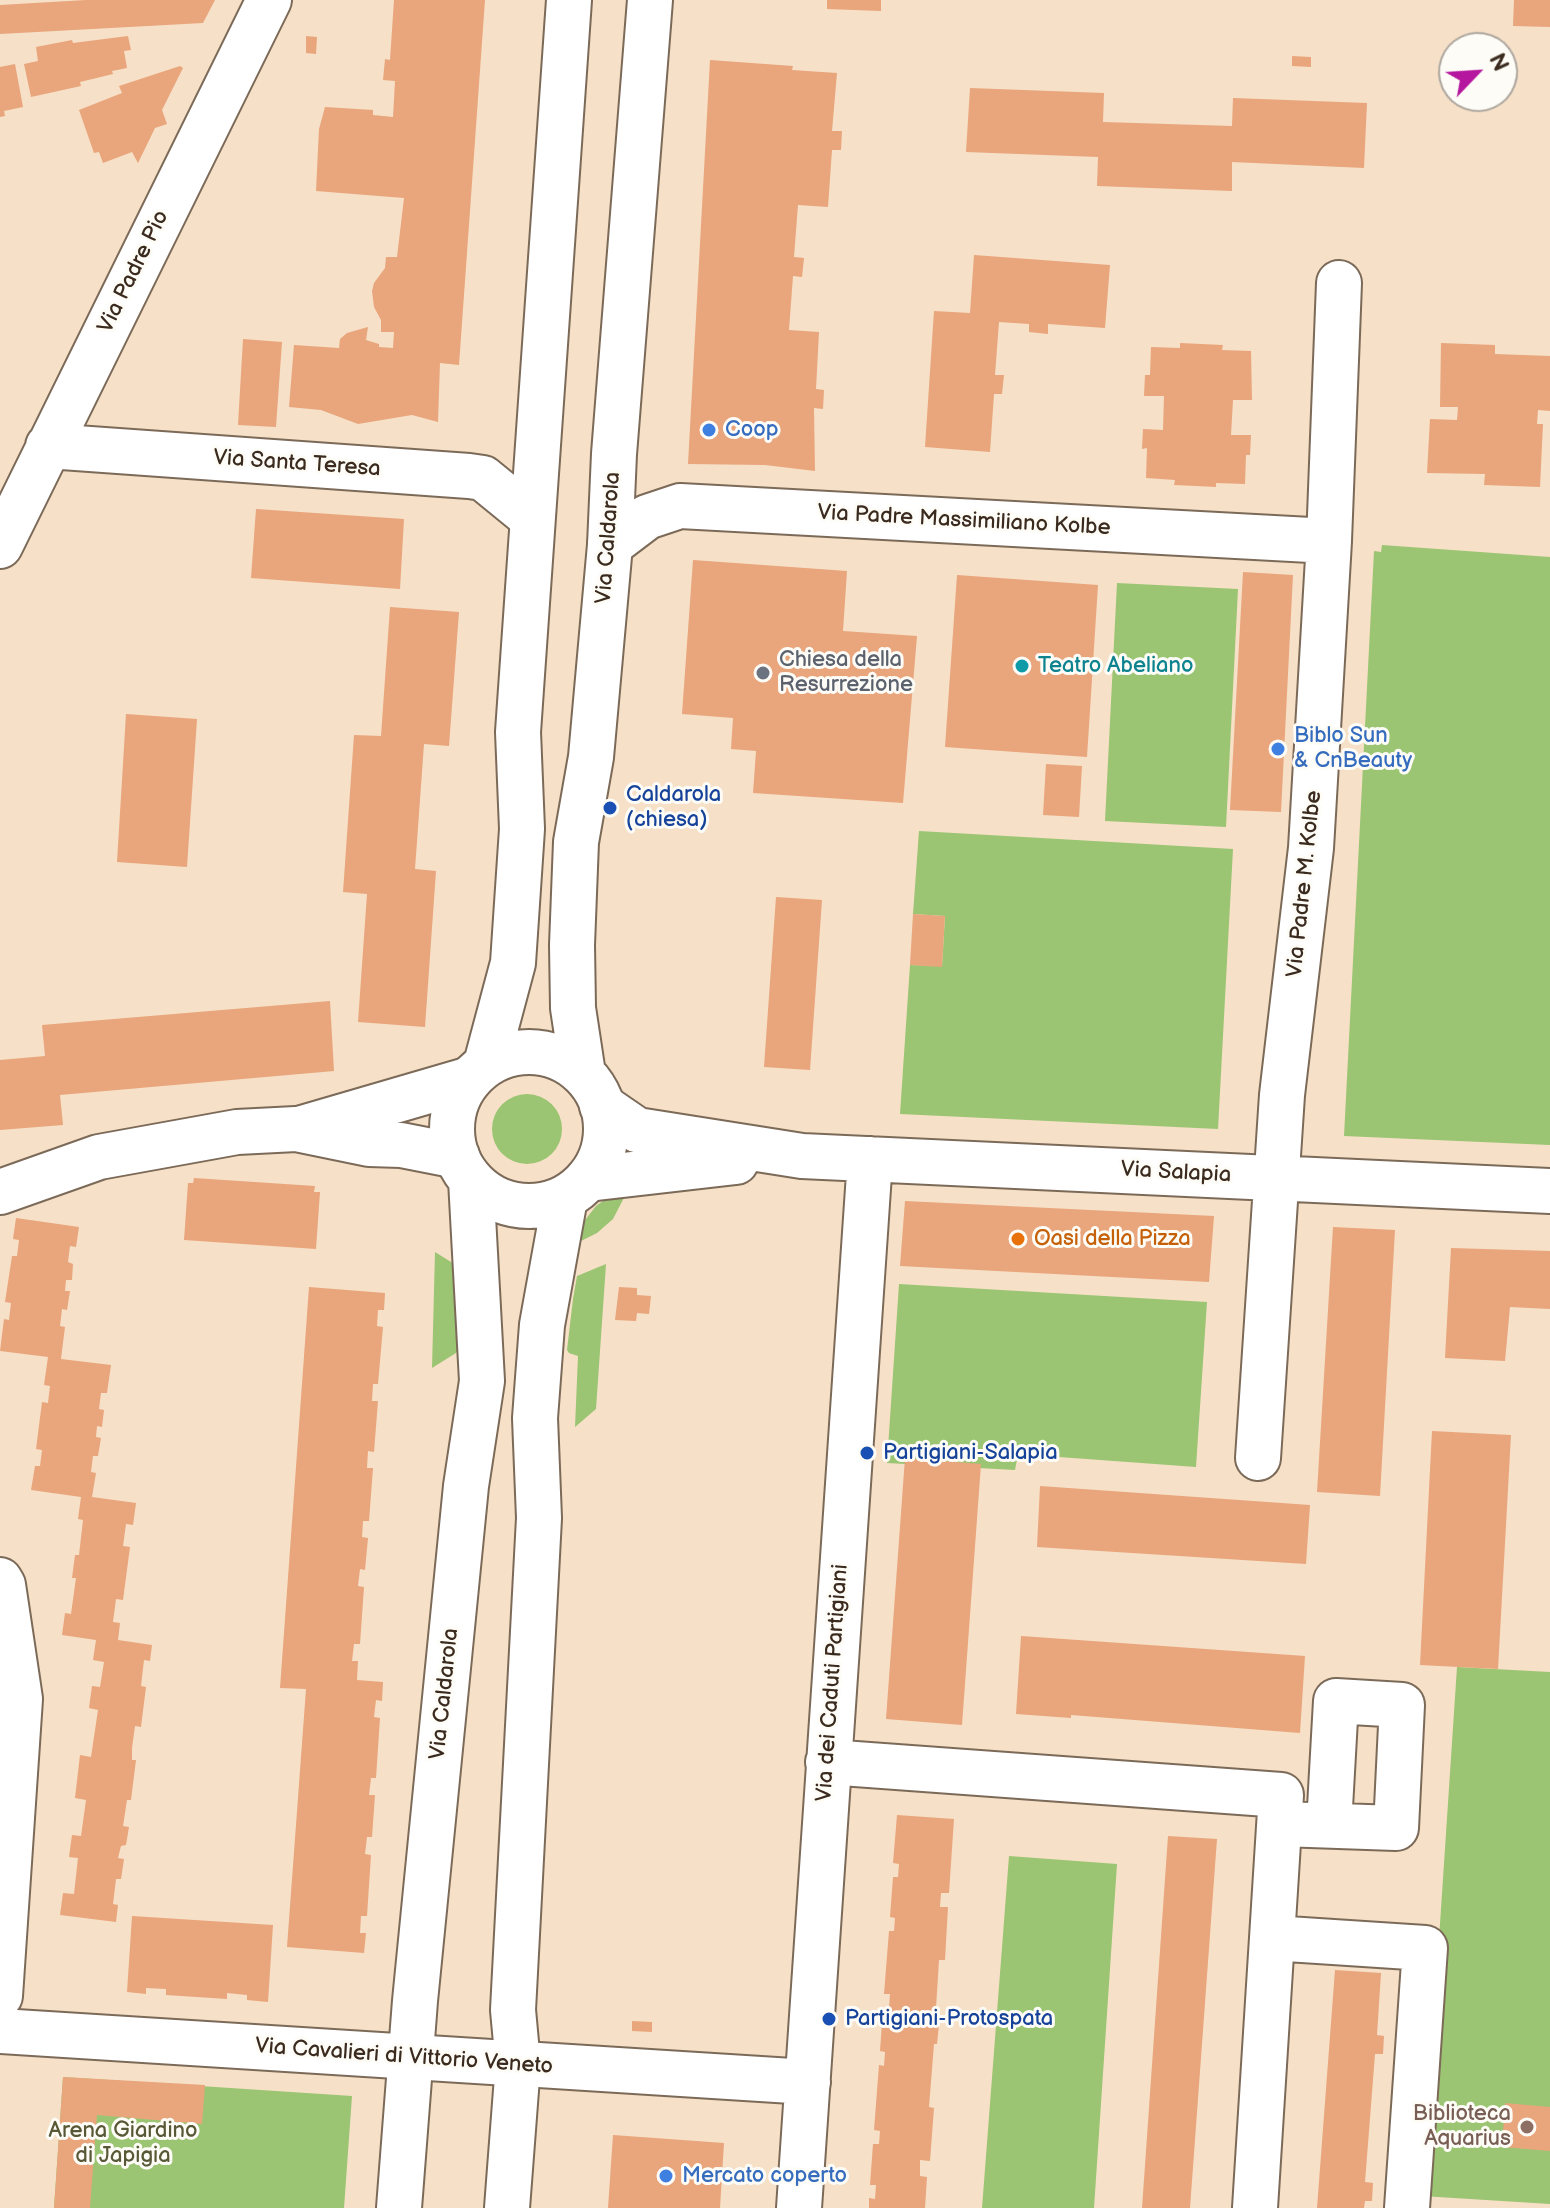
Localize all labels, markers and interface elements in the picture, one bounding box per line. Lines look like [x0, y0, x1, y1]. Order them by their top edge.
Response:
north arrow [1438, 32, 1518, 112]
text: N [1483, 49, 1514, 76]
street label: Via Padre Pio [93, 206, 175, 338]
place label: Coop [725, 417, 778, 443]
marker: Coop [700, 421, 718, 439]
street label: Via Santa Teresa [212, 445, 382, 483]
street label: Via Caldarola [591, 471, 627, 605]
street label: Via Padre Massimiliano Kolbe [817, 500, 1111, 542]
place label: Chiesa della Resurrezione [779, 647, 913, 698]
place label: Teatro Abeliano [1038, 653, 1193, 679]
marker: Teatro Abeliano [1013, 657, 1031, 675]
marker: Chiesa della Resurrezione [754, 664, 772, 682]
place label: Biblo Sun & CnBeauty [1294, 723, 1412, 774]
marker: Biblo Sun & CnBeauty [1269, 740, 1287, 758]
place label: Caldarola (chiesa) [626, 782, 721, 834]
street label: Via Padre M. Kolbe [1282, 789, 1328, 979]
marker: Caldarola (chiesa) [601, 799, 619, 817]
street label: Via Salapia [1120, 1157, 1232, 1189]
place label: Oasi della Pizza [1034, 1226, 1191, 1252]
marker: Oasi della Pizza [1009, 1230, 1027, 1248]
place label: Partigiani-Salapia [883, 1440, 1058, 1466]
marker: Partigiani-Salapia [858, 1444, 876, 1462]
street label: Via dei Caduti Partigiani [812, 1563, 854, 1803]
street label: Via Caldarola [425, 1627, 465, 1761]
place label: Partigiani-Protospata [845, 2006, 1053, 2032]
marker: Partigiani-Protospata [820, 2010, 838, 2028]
street label: Via Cavalieri di Vittorio Veneto [254, 2033, 554, 2081]
place label: Biblioteca Aquarius [1413, 2101, 1511, 2152]
park label: Arena Giardino di Japigia [48, 2118, 198, 2170]
marker: Biblioteca Aquarius [1518, 2118, 1536, 2136]
place label: Mercato coperto [682, 2163, 847, 2189]
marker: Mercato coperto [657, 2167, 675, 2185]

